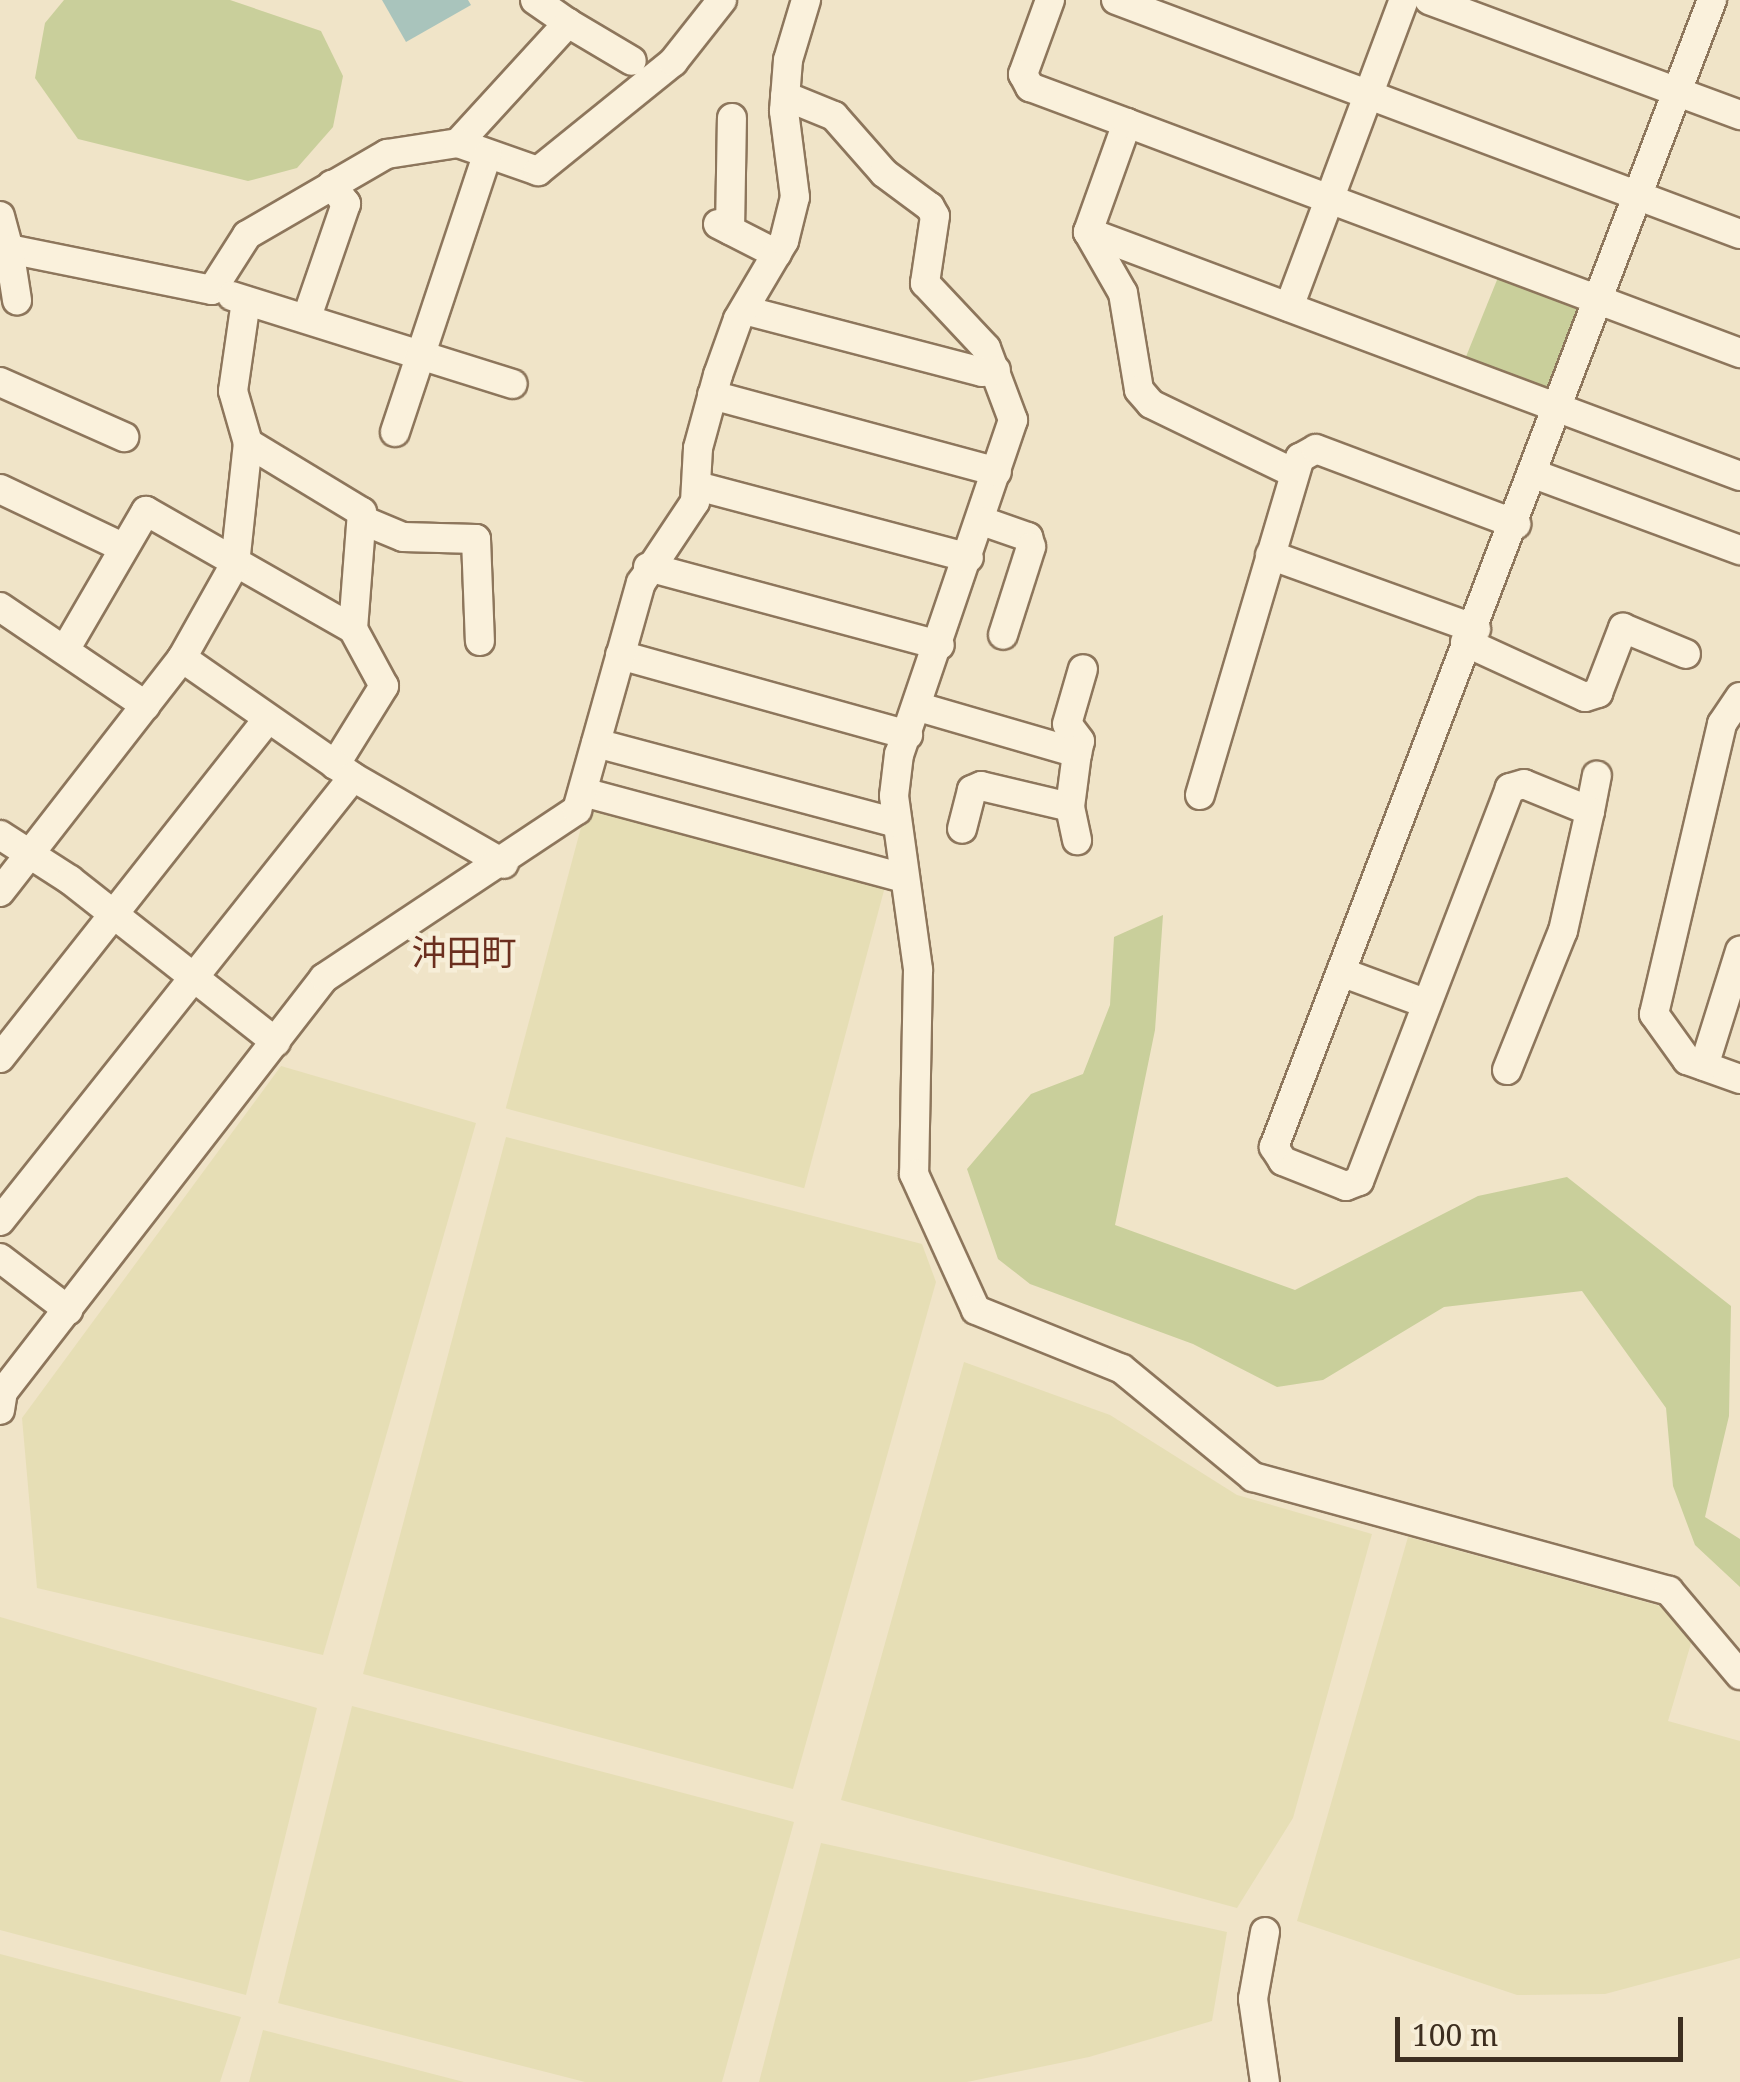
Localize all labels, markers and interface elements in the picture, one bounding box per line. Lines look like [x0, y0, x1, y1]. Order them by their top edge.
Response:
district label: 沖田町 [412, 931, 516, 973]
scale bar [1400, 1997, 1688, 2059]
text: 100 m [1412, 2014, 1498, 2055]

